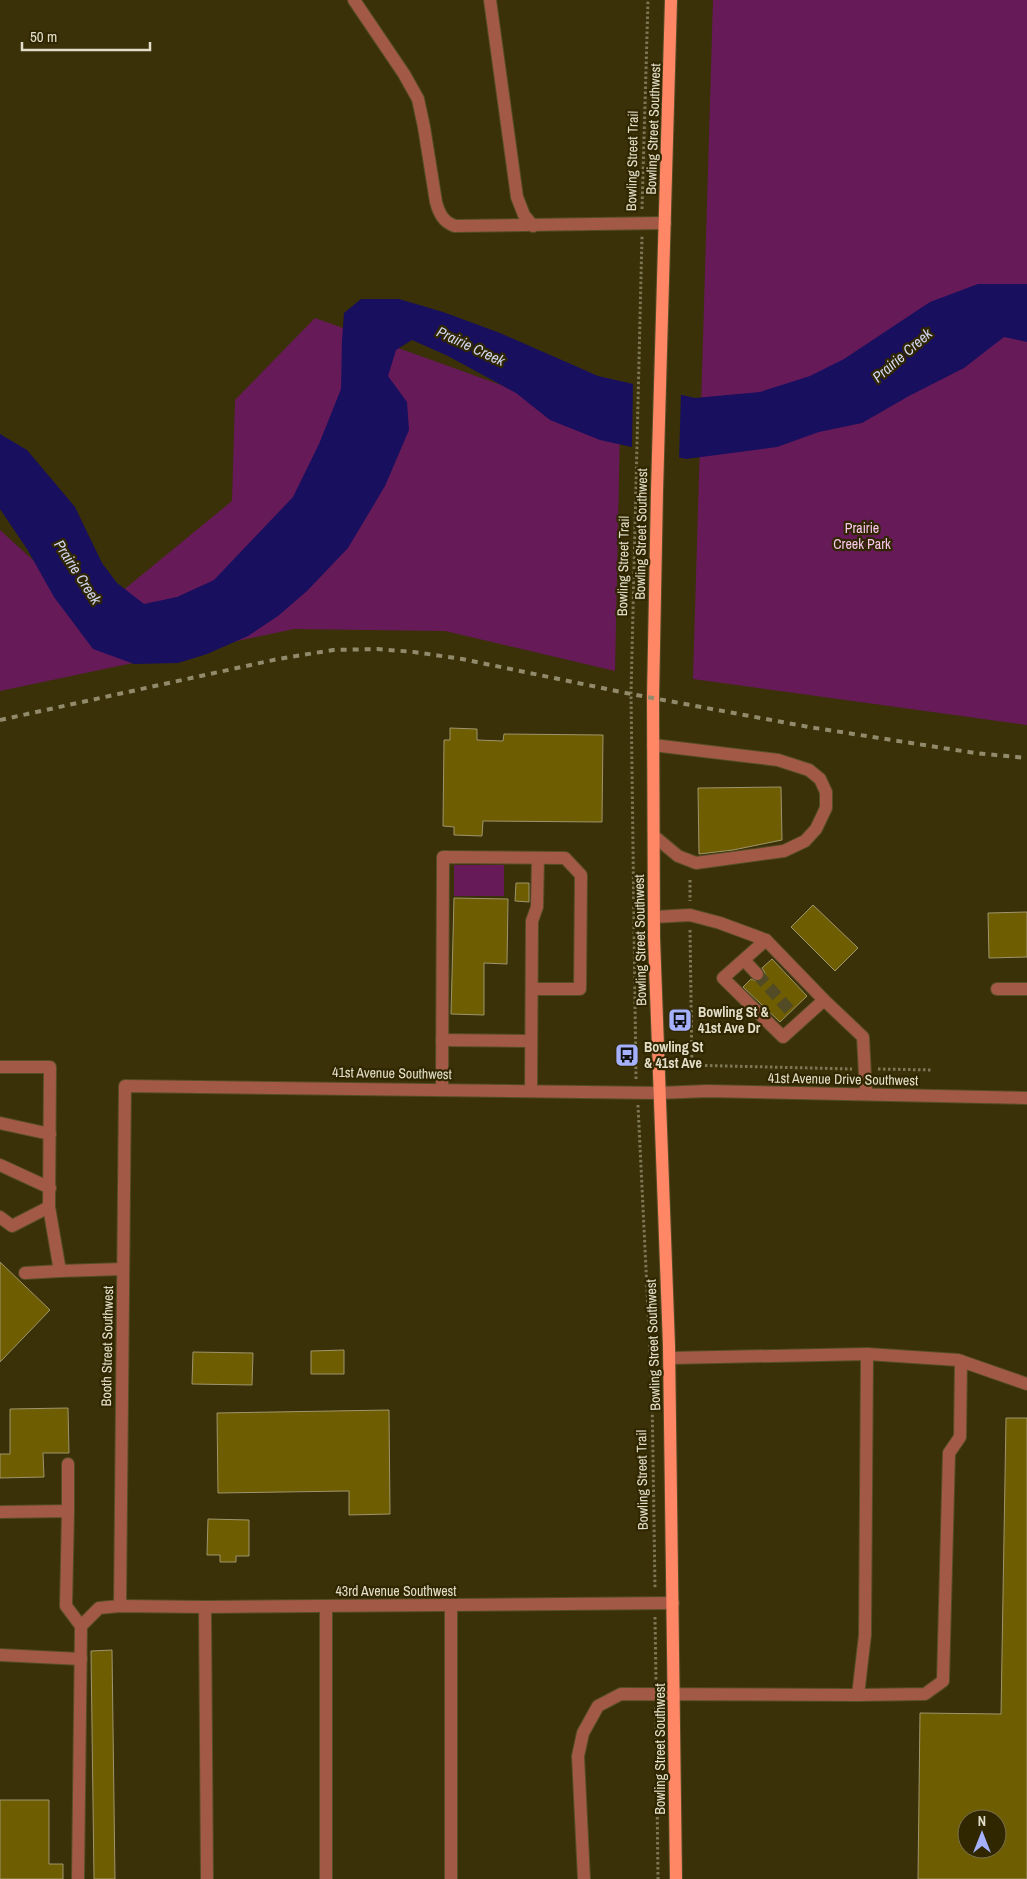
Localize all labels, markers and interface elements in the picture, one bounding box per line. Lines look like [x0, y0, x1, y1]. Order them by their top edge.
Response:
scale bar [22, 20, 150, 52]
text: 50 m [30, 26, 57, 47]
street label: Bowling Street Southwest [642, 63, 664, 195]
street label: Bowling Street Trail [622, 111, 642, 211]
water label: Prairie Creek [433, 321, 509, 371]
water label: Prairie Creek [868, 323, 937, 387]
street label: Bowling Street Southwest [631, 468, 651, 600]
street label: Bowling Street Trail [613, 516, 633, 616]
park label: Prairie Creek Park [833, 519, 891, 553]
water label: Prairie Creek [49, 536, 107, 609]
street label: Bowling Street Southwest [630, 874, 650, 1006]
place label: Bowling St & 41st Ave Dr [698, 1003, 770, 1037]
bus stop icon: Bowling St & 41st Ave Dr [667, 1007, 693, 1033]
place label: Bowling St & 41st Ave [644, 1038, 703, 1072]
bus stop icon: Bowling St & 41st Ave [614, 1042, 640, 1068]
street label: 41st Avenue Southwest [332, 1063, 452, 1083]
street label: 41st Avenue Drive Southwest [768, 1069, 918, 1089]
street label: Bowling Street Southwest [642, 1279, 664, 1411]
street label: Booth Street Southwest [97, 1286, 117, 1406]
street label: Bowling Street Trail [632, 1430, 652, 1530]
street label: 43rd Avenue Southwest [335, 1582, 457, 1600]
street label: Bowling Street Southwest [651, 1683, 669, 1815]
north arrow [957, 1809, 1007, 1859]
text: N [978, 1812, 986, 1830]

